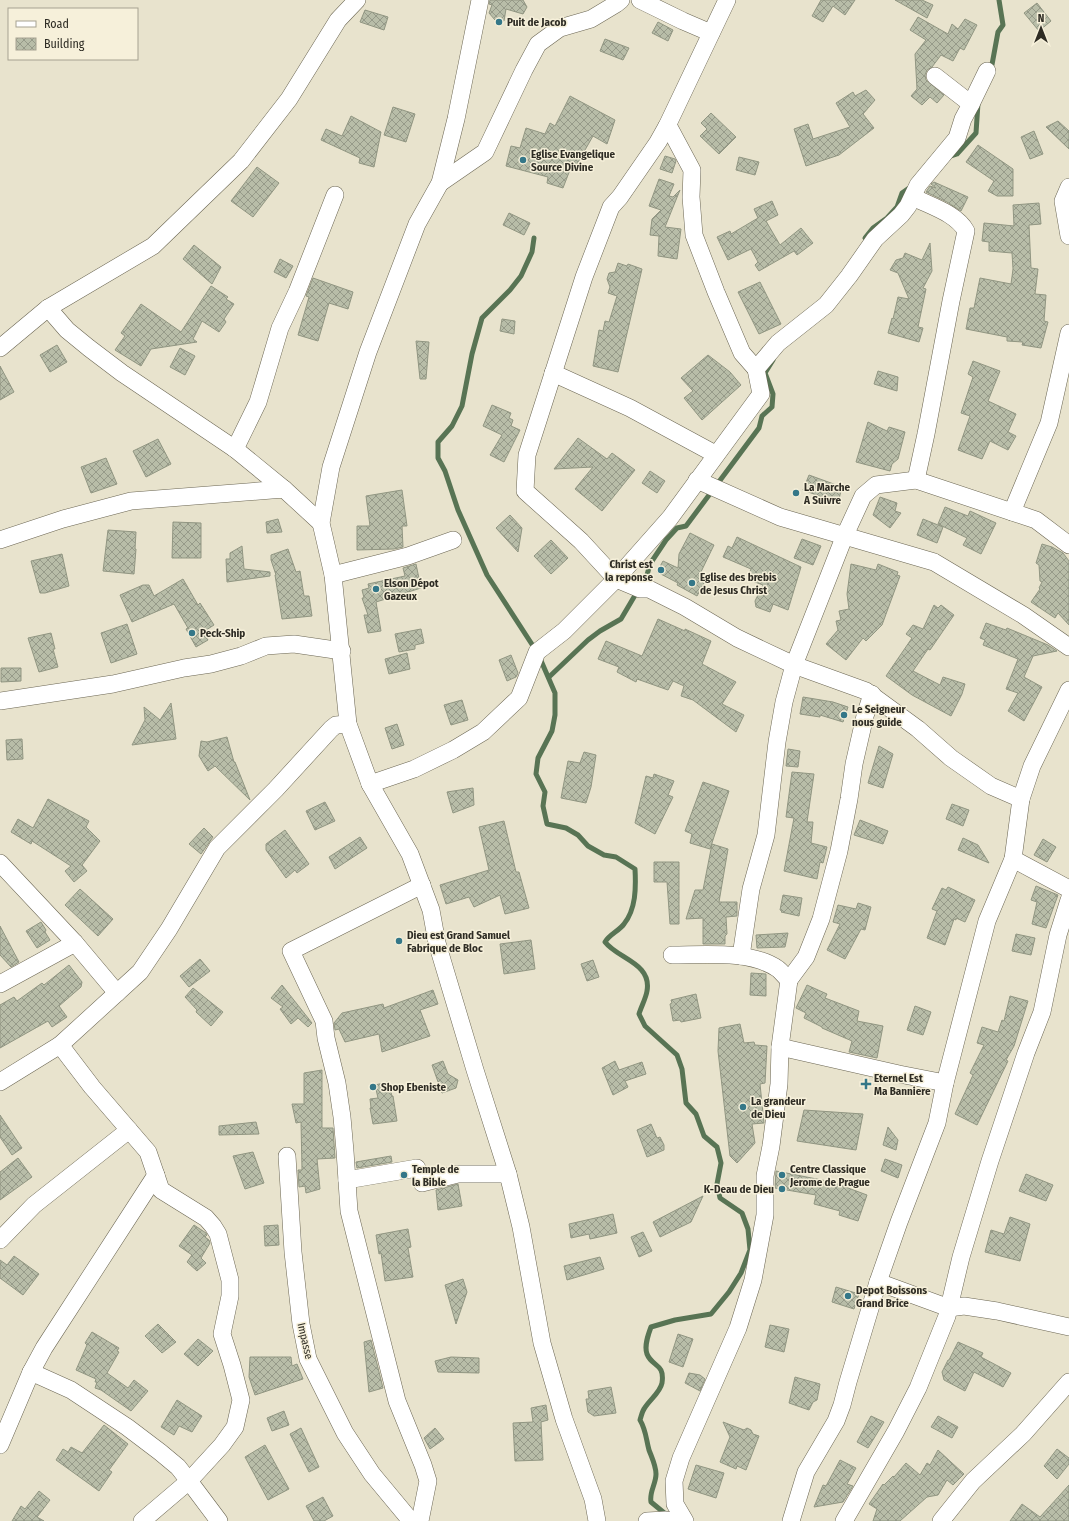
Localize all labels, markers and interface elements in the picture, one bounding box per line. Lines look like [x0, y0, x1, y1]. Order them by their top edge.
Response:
legend [8, 8, 138, 60]
north arrow [1021, 8, 1061, 48]
text: N [1038, 12, 1044, 25]
place label: Puit de Jacob [507, 16, 566, 29]
text: Road [44, 17, 69, 31]
marker: Puit de Jacob [494, 17, 504, 27]
text: Building [44, 37, 85, 51]
place label: Eglise Evangelique Source Divine [531, 148, 616, 174]
marker: Eglise Evangelique Source Divine [518, 155, 528, 165]
place label: La Marche A Suivre [803, 481, 850, 507]
marker: La Marche A Suivre [791, 488, 801, 498]
place label: Christ est la reponse [605, 558, 653, 584]
marker: Christ est la reponse [656, 565, 666, 575]
place label: Eglise des brebis de Jesus Christ [700, 571, 777, 597]
place label: Elson Dépot Gazeux [384, 577, 439, 603]
marker: Eglise des brebis de Jesus Christ [687, 578, 697, 588]
marker: Elson Dépot Gazeux [371, 584, 381, 594]
place label: Peck-Ship [200, 627, 245, 640]
marker: Peck-Ship [187, 628, 197, 638]
place label: Le Seigneur nous guide [852, 703, 906, 729]
marker: Le Seigneur nous guide [839, 710, 849, 720]
place label: Dieu est Grand Samuel Fabrique de Bloc [407, 929, 511, 955]
marker: Dieu est Grand Samuel Fabrique de Bloc [394, 936, 404, 946]
place label: Eternel Est Ma Banniere [874, 1072, 931, 1098]
marker: Eternel Est Ma Banniere [861, 1079, 871, 1089]
place label: Shop Ebeniste [381, 1081, 446, 1094]
marker: Shop Ebeniste [368, 1082, 378, 1092]
place label: La grandeur de Dieu [751, 1095, 807, 1121]
marker: La grandeur de Dieu [738, 1102, 748, 1112]
place label: Temple de la Bible [412, 1163, 460, 1189]
place label: Centre Classique Jerome de Prague [789, 1163, 870, 1189]
marker: Temple de la Bible [399, 1170, 409, 1180]
marker: Centre Classique Jerome de Prague [777, 1170, 787, 1180]
place label: K-Deau de Dieu [704, 1183, 774, 1196]
marker: K-Deau de Dieu [777, 1184, 787, 1194]
place label: Depot Boissons Grand Brice [856, 1284, 927, 1310]
marker: Depot Boissons Grand Brice [843, 1291, 853, 1301]
street label: Impasse [294, 1321, 316, 1361]

